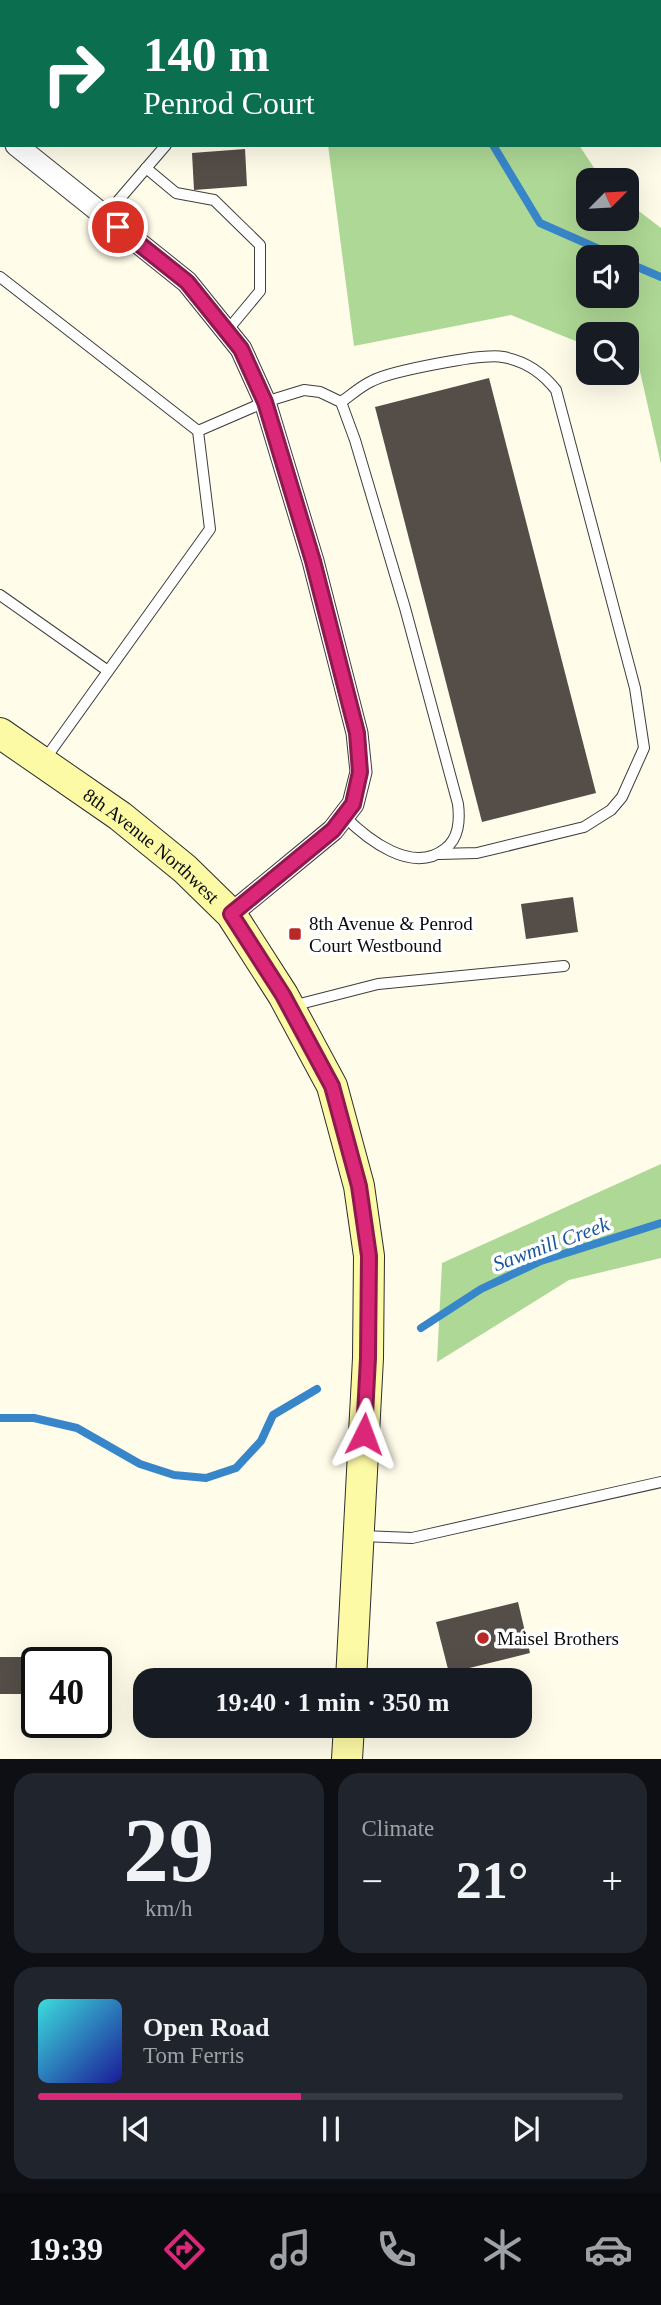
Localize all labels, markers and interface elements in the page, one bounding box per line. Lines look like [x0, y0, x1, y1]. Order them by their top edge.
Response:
text: 140 m [143, 27, 270, 82]
icon: right [28, 28, 119, 119]
text: Penrod Court [143, 85, 315, 121]
north arrow [576, 168, 639, 231]
map controls [576, 168, 639, 385]
pin [88, 197, 148, 257]
icon: arrive [99, 208, 137, 246]
button: sound [576, 245, 639, 308]
button: search [576, 322, 639, 385]
street label: 8th Avenue Northwest [79, 784, 224, 908]
place label: 8th Avenue & Penrod Court Westbound [309, 913, 473, 956]
marker: 8th Avenue & Penrod Court Westbound [287, 926, 303, 942]
water label: Sawmill Creek [489, 1212, 613, 1276]
position arrow [327, 1397, 401, 1471]
place label: Maisel Brothers [497, 1628, 619, 1649]
marker: Maisel Brothers [475, 1630, 491, 1646]
speed limit sign: 40 [21, 1647, 112, 1738]
text: 19:40 · 1 min · 350 m [216, 1688, 450, 1717]
text: 29 [123, 1800, 214, 1901]
text: Climate [362, 1816, 434, 1841]
text: 21° [456, 1852, 529, 1909]
text: − [362, 1860, 383, 1902]
text: + [602, 1860, 623, 1902]
text: km/h [145, 1896, 192, 1921]
text: Open Road [143, 2013, 269, 2042]
text: Tom Ferris [143, 2043, 244, 2068]
icon: previous [117, 2110, 155, 2148]
icon: pause [312, 2110, 350, 2148]
icon: next [507, 2110, 545, 2148]
icon: directions [160, 2225, 209, 2274]
icon: music [266, 2225, 315, 2274]
icon: phone [372, 2225, 421, 2274]
icon: climate [478, 2225, 527, 2274]
icon: car [584, 2225, 633, 2274]
text: 19:39 [28, 2231, 103, 2267]

